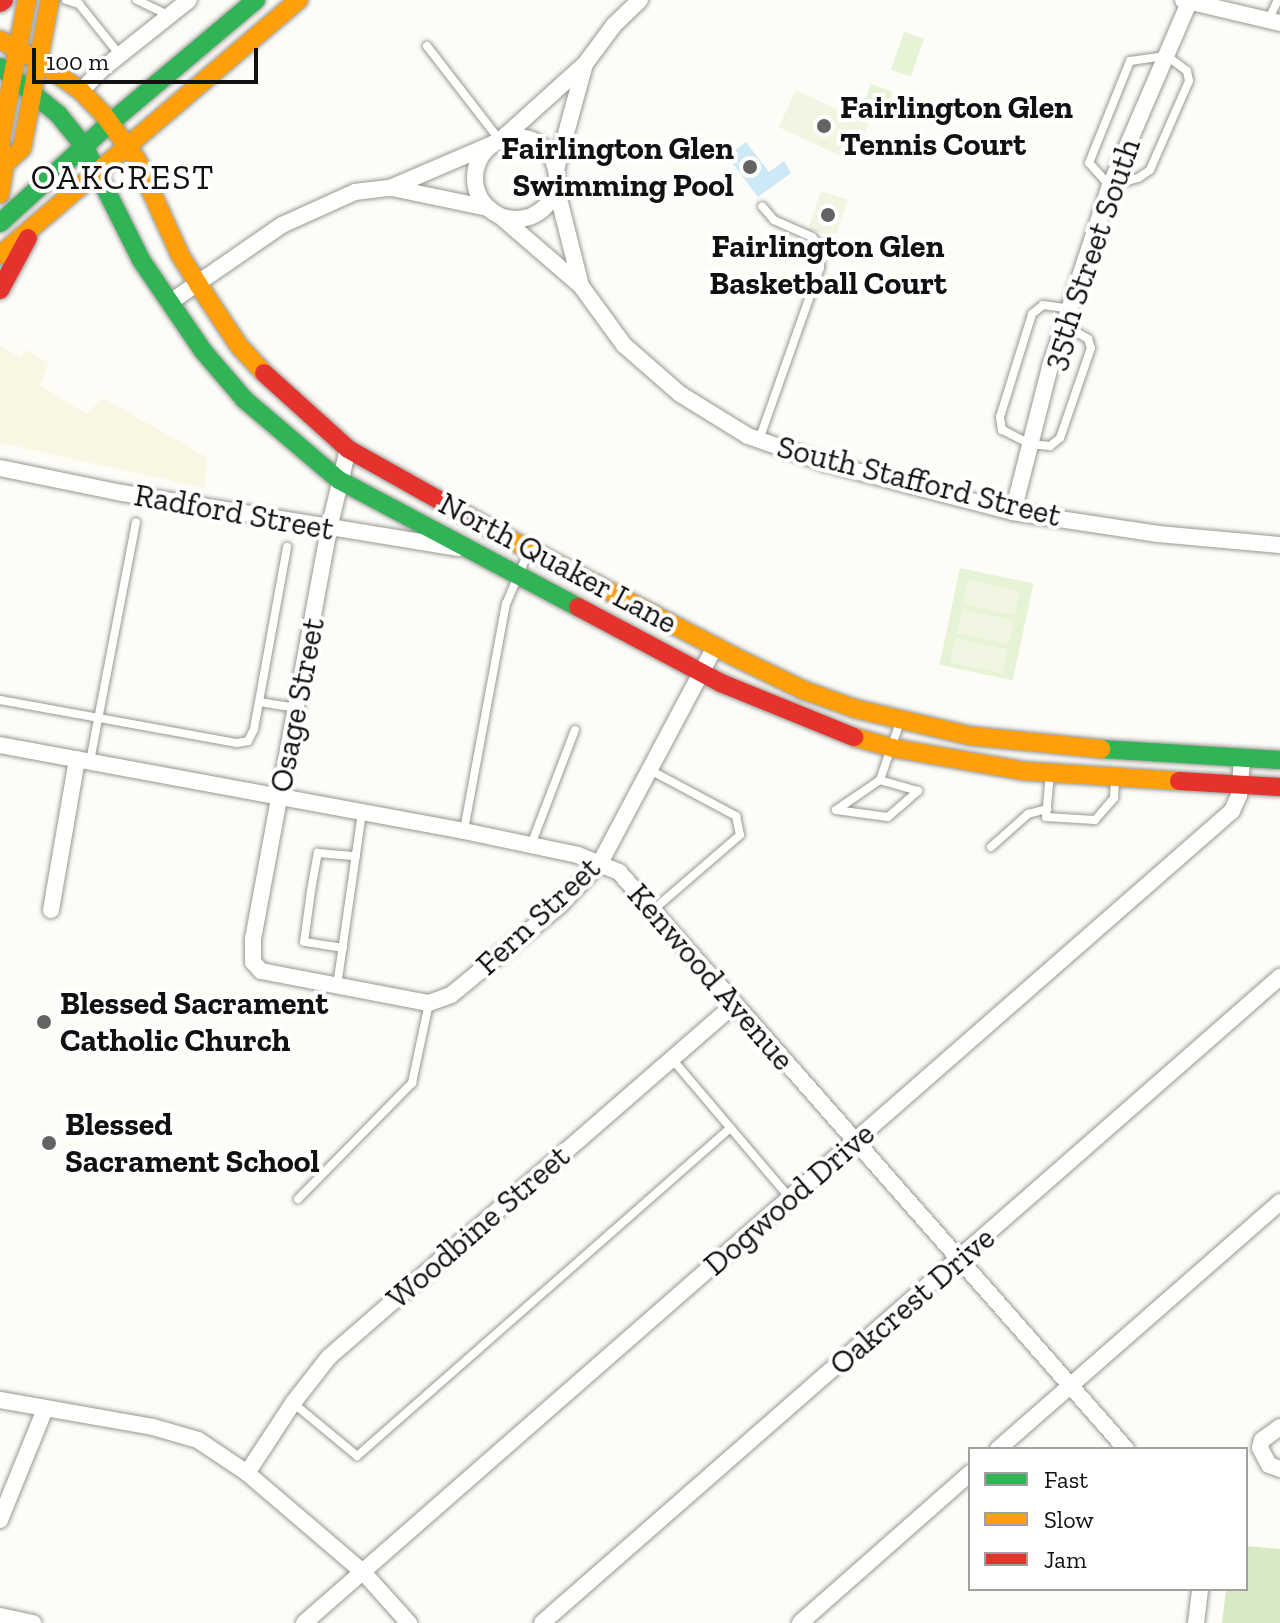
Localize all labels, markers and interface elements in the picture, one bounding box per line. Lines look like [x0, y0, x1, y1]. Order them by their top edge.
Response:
scale bar [36, 32, 262, 82]
text: 100 m [46, 47, 109, 76]
place label: Fairlington Glen Tennis Court [840, 89, 1073, 164]
marker: Fairlington Glen Tennis Court [815, 117, 833, 135]
place label: Fairlington Glen Swimming Pool [501, 130, 734, 205]
street label: 35th Street South [1033, 133, 1149, 375]
district label: OAKCREST [31, 158, 215, 198]
marker: Fairlington Glen Swimming Pool [741, 158, 759, 176]
marker: Fairlington Glen Basketball Court [819, 206, 837, 224]
place label: Fairlington Glen Basketball Court [709, 228, 947, 303]
street label: South Stafford Street [773, 427, 1065, 535]
street label: Radford Street [131, 476, 337, 548]
street label: North Quaker Lane [432, 484, 684, 642]
street label: Osage Street [261, 614, 333, 796]
street label: Fern Street [468, 849, 608, 983]
street label: Kenwood Avenue [619, 875, 803, 1079]
place label: Blessed Sacrament Catholic Church [60, 985, 328, 1060]
marker: Blessed Sacrament Catholic Church [35, 1013, 53, 1031]
place label: Blessed Sacrament School [65, 1106, 320, 1181]
street label: Dogwood Drive [696, 1114, 882, 1284]
marker: Blessed Sacrament School [40, 1134, 58, 1152]
street label: Woodbine Street [379, 1137, 577, 1317]
street label: Oakcrest Drive [821, 1219, 1003, 1383]
legend [968, 1447, 1248, 1591]
text: Fast [1044, 1465, 1088, 1494]
text: Slow [1044, 1505, 1094, 1534]
text: Jam [1044, 1545, 1087, 1574]

